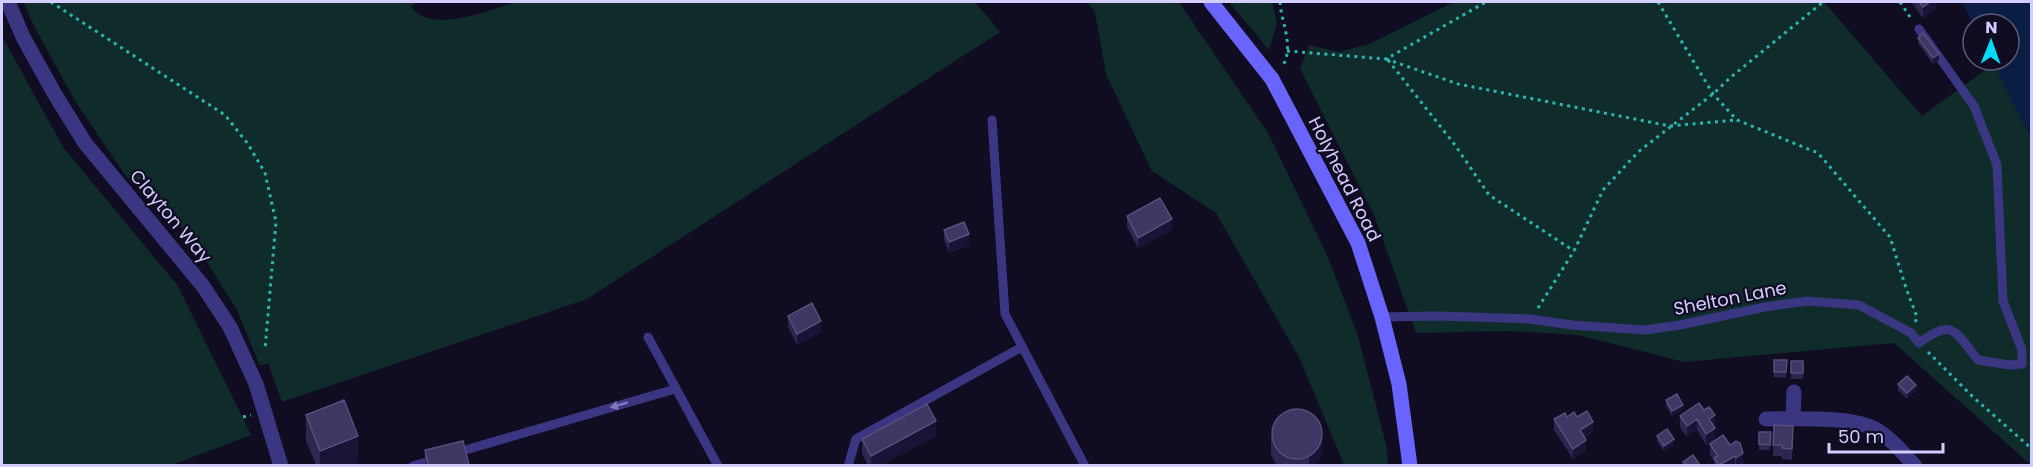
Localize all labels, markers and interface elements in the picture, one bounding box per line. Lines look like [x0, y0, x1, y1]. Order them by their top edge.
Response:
north arrow [1961, 12, 2021, 72]
text: N [1985, 16, 1997, 39]
street label: Holyhead Road [1303, 112, 1387, 246]
street label: Clayton Way [124, 164, 218, 268]
street label: Shelton Lane [1671, 275, 1789, 321]
one-way arrow [610, 401, 628, 410]
scale bar [1829, 416, 1943, 454]
text: 50 m [1838, 424, 1884, 449]

